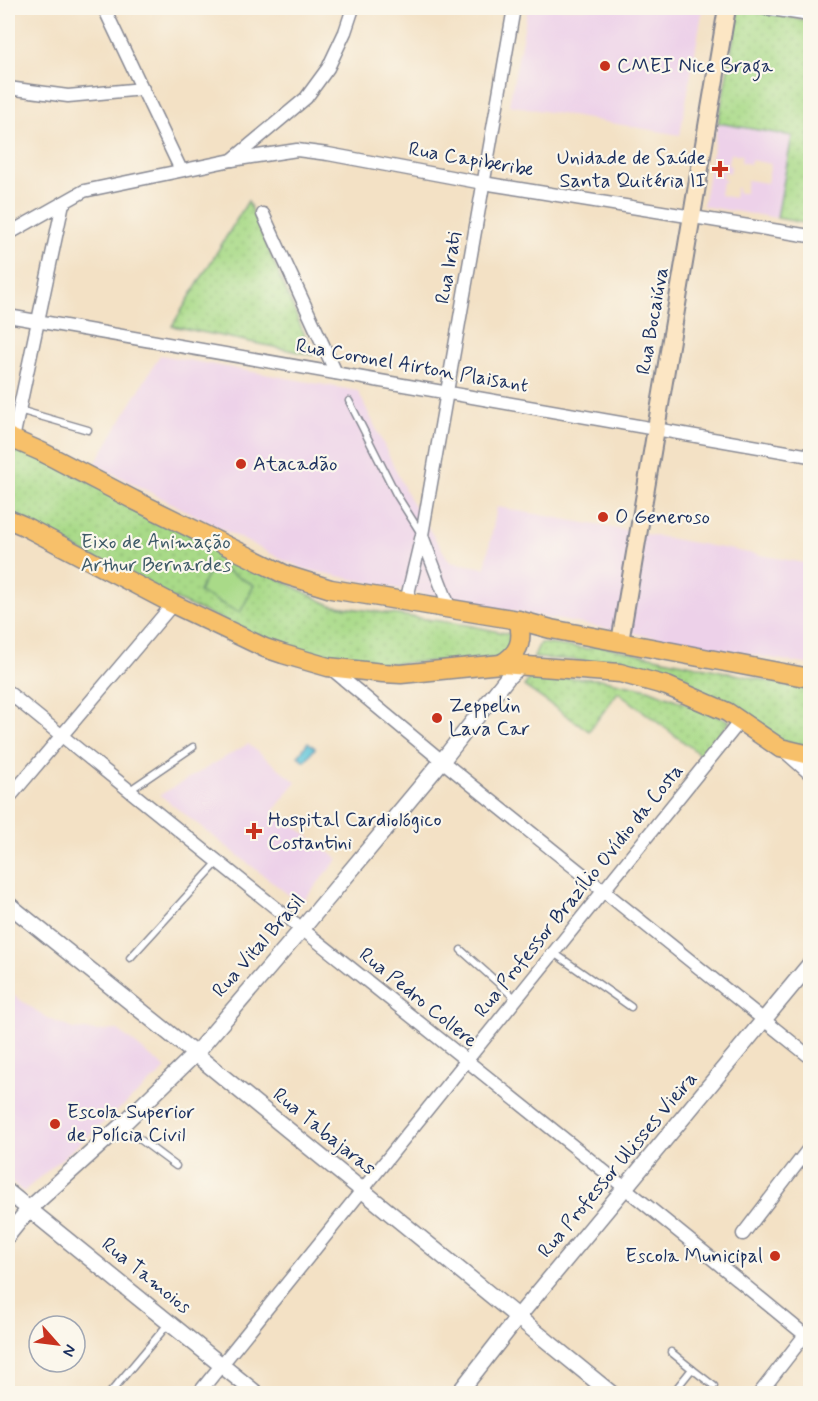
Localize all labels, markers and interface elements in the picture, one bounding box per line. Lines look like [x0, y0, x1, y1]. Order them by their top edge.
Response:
place label: CMEI Nice Braga [617, 53, 774, 82]
marker: CMEI Nice Braga [598, 59, 612, 73]
street label: Rua Capiberibe [406, 136, 536, 184]
place label: Unidade de Saúde Santa Quitéria II [557, 145, 706, 195]
marker: Unidade de Saúde Santa Quitéria II [711, 160, 729, 178]
street label: Rua Irati [429, 230, 469, 306]
street label: Rua Bocaiúva [630, 265, 676, 377]
street label: Rua Coronel Airton Plaisant [294, 332, 530, 400]
place label: Atacadão [253, 451, 338, 478]
marker: Atacadão [234, 457, 248, 471]
place label: O Generoso [615, 504, 710, 531]
marker: O Generoso [596, 510, 610, 524]
park label: Eixo de Animação Arthur Bernardes [81, 529, 232, 579]
place label: Zeppelin Lava Car [449, 693, 530, 743]
marker: Zeppelin Lava Car [430, 711, 444, 725]
street label: Rua Professor Brazílio Ovídio da Costa [468, 759, 690, 1023]
place label: Hospital Cardiológico Costantini [268, 807, 442, 857]
marker: Hospital Cardiológico Costantini [245, 822, 263, 840]
street label: Rua Vital Brasil [207, 888, 311, 1004]
street label: Rua Pedro Collere [353, 942, 483, 1054]
street label: Rua Professor Ulisses Vieira [532, 1066, 704, 1264]
street label: Rua Tabajaras [267, 1082, 381, 1182]
place label: Escola Superior de Polícia Civil [67, 1099, 195, 1149]
marker: Escola Superior de Polícia Civil [48, 1117, 62, 1131]
street label: Rua Tamoios [95, 1231, 197, 1321]
place label: Escola Municipal [625, 1243, 763, 1270]
marker: Escola Municipal [768, 1249, 782, 1263]
north arrow [27, 1314, 87, 1374]
text: N [57, 1341, 81, 1360]

